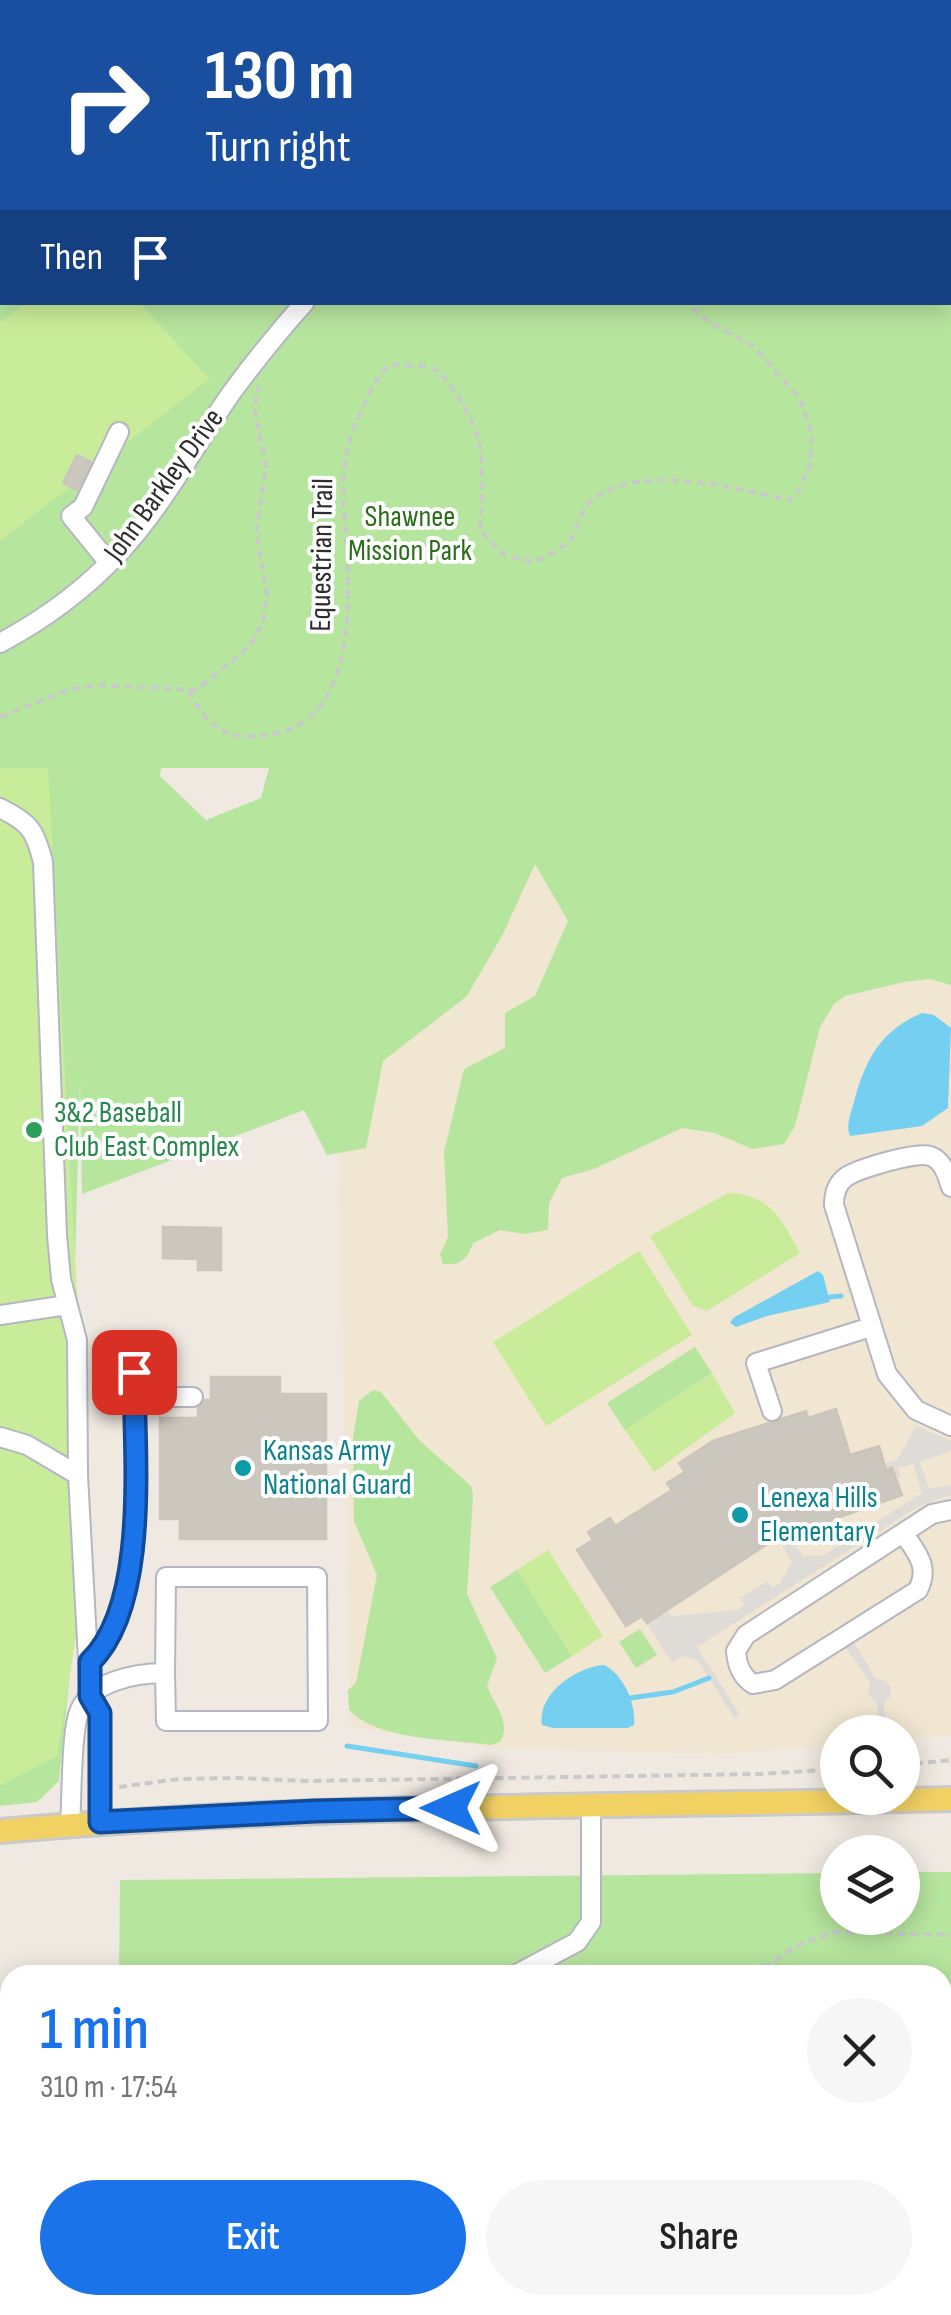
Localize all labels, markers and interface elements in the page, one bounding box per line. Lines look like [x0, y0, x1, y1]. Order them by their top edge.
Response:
text: 130 m [205, 35, 354, 119]
icon: right [40, 40, 170, 170]
text: Turn right [205, 120, 351, 175]
icon: arrive [123, 230, 178, 285]
text: Then [40, 235, 103, 280]
street label: John Barkley Drive [96, 401, 232, 569]
street label: Equestrian Trail [303, 478, 341, 632]
park label: Shawnee Mission Park [348, 499, 473, 569]
place label: 3&2 Baseball Club East Complex [54, 1095, 239, 1165]
marker: 3&2 Baseball Club East Complex [23, 1119, 45, 1141]
pin [92, 1330, 177, 1415]
icon: arrive [107, 1345, 162, 1400]
place label: Kansas Army National Guard [263, 1433, 412, 1503]
marker: Kansas Army National Guard [232, 1457, 254, 1479]
place label: Lenexa Hills Elementary [760, 1480, 878, 1550]
marker: Lenexa Hills Elementary [729, 1504, 751, 1526]
map controls [820, 1715, 920, 1935]
button: search [820, 1715, 920, 1815]
position arrow [399, 1756, 503, 1860]
button: layers [820, 1835, 920, 1935]
text: 1 min [40, 1994, 149, 2066]
button: close [807, 1998, 912, 2103]
text: 310 m · 17:54 [40, 2068, 177, 2107]
button: Exit [40, 2180, 466, 2295]
button: Share [486, 2180, 912, 2295]

